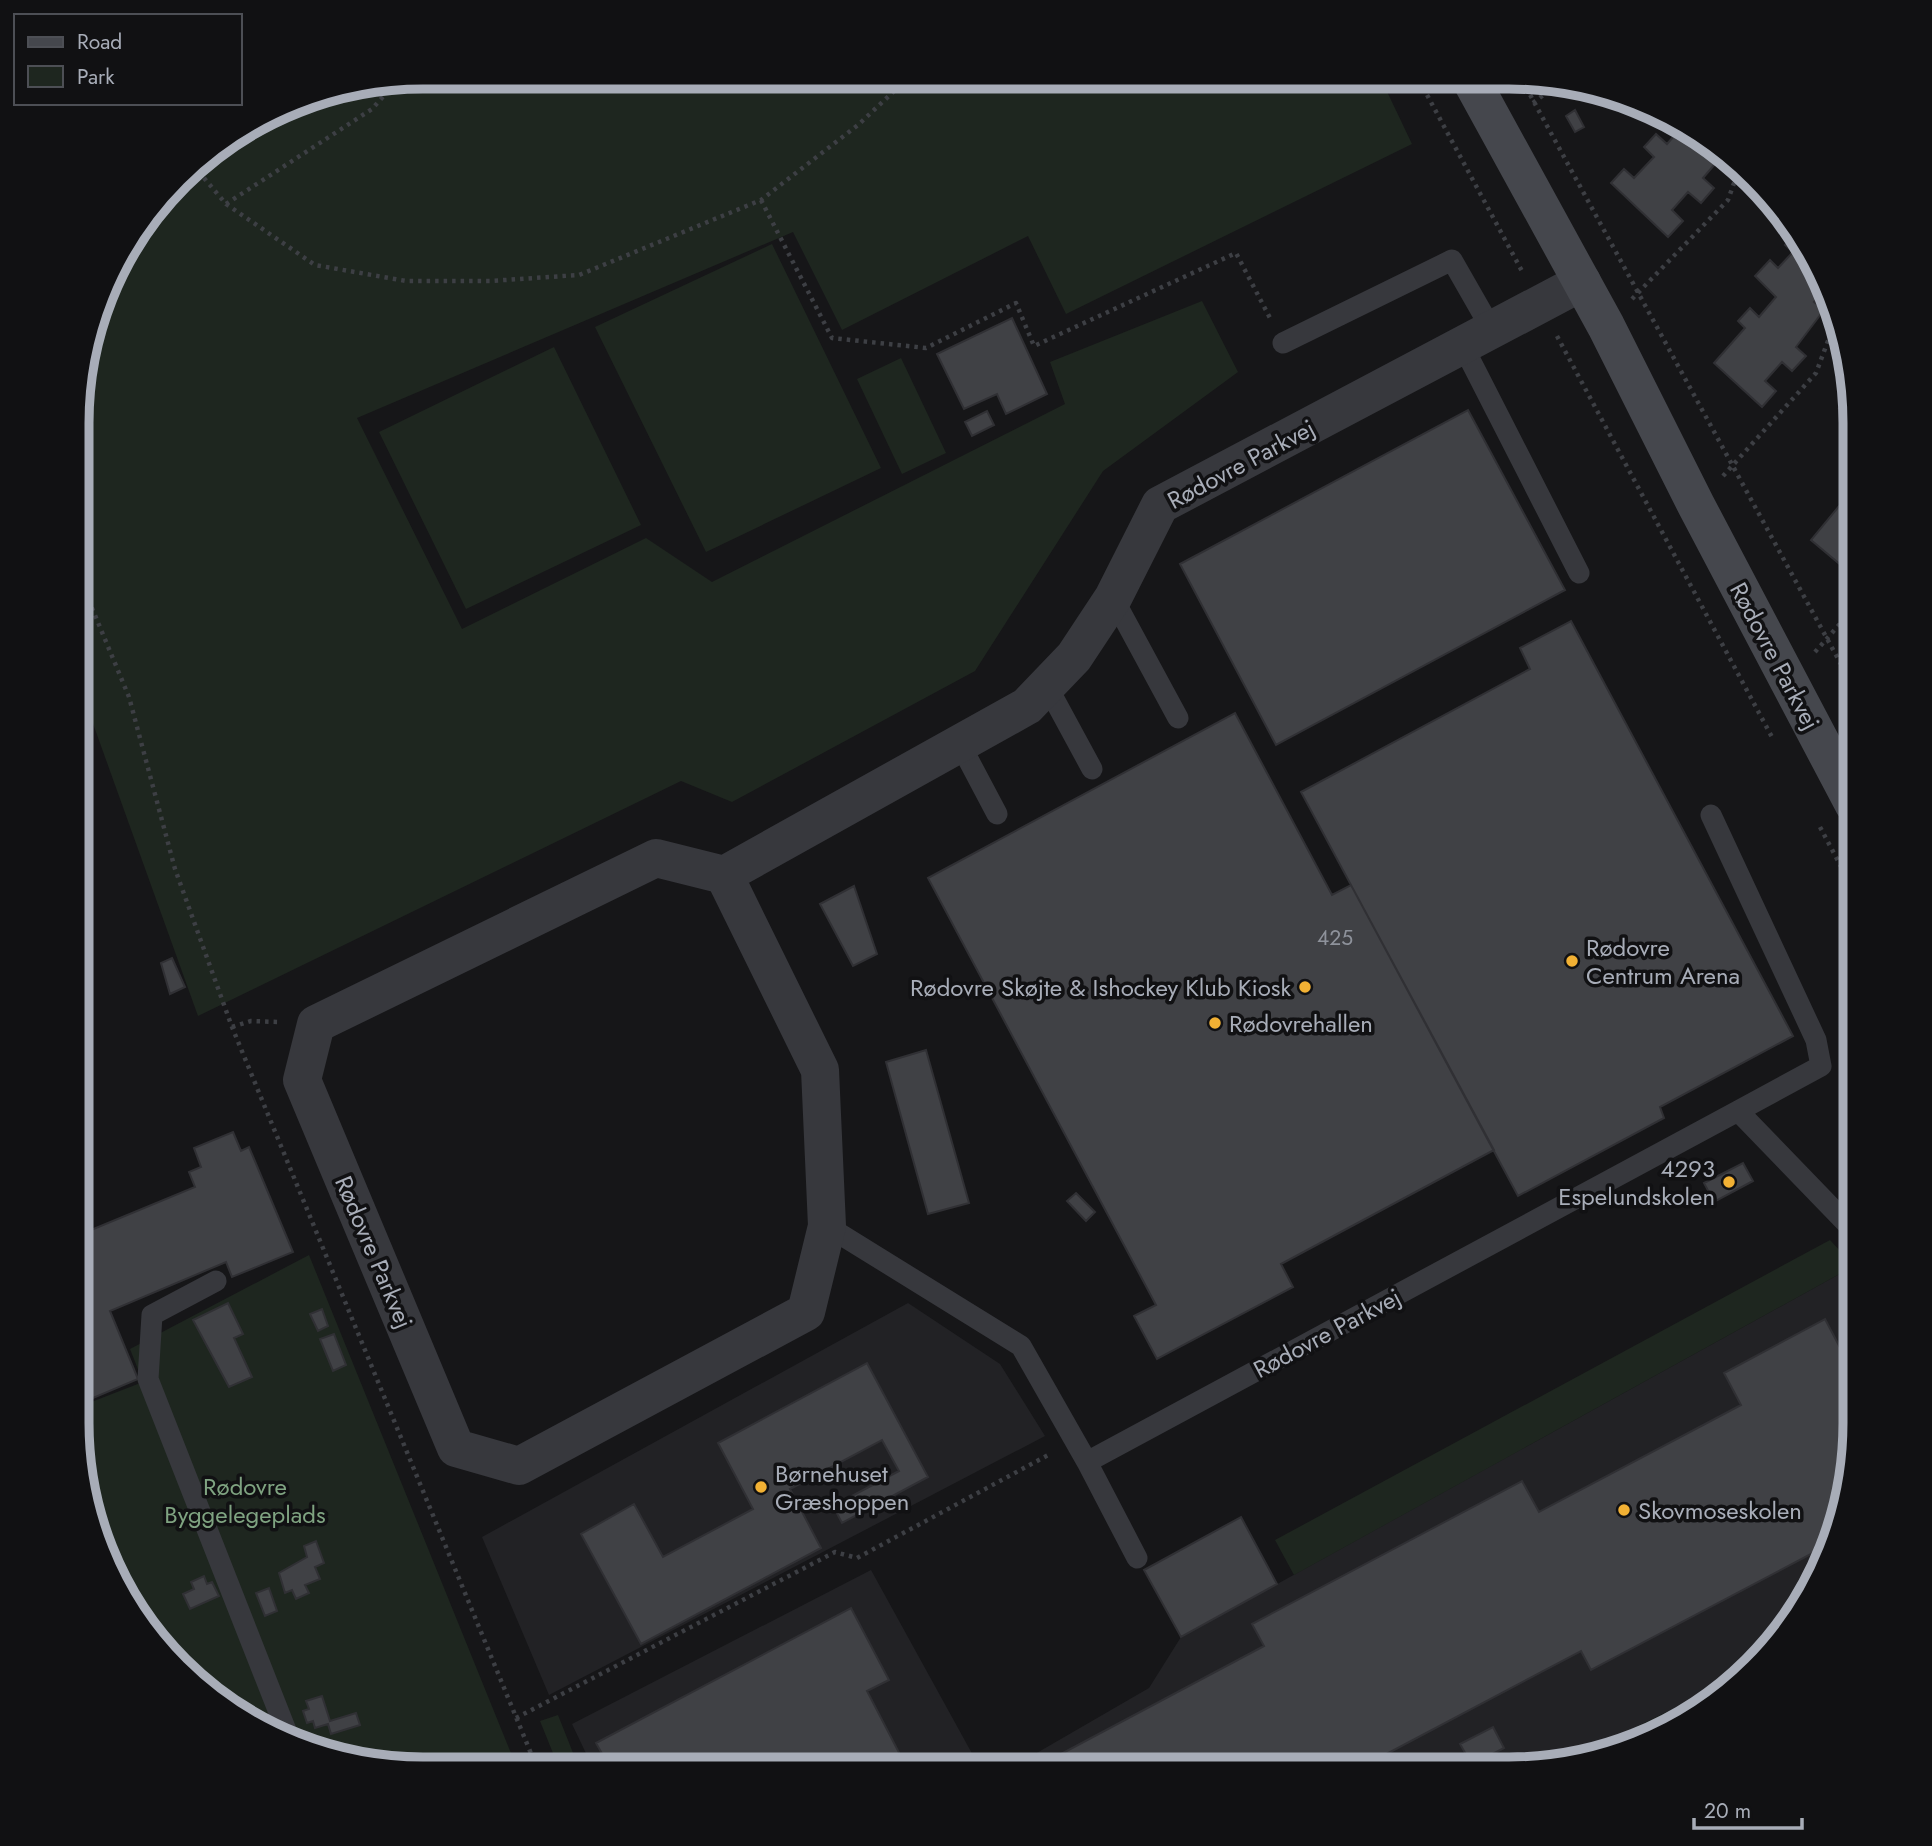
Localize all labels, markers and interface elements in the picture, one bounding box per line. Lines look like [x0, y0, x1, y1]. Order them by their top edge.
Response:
legend [14, 14, 242, 105]
text: Road [77, 27, 122, 57]
text: Park [77, 62, 115, 92]
street label: Rødovre Parkvej [1161, 410, 1321, 518]
street label: Rødovre Parkvej [1721, 576, 1829, 736]
house number: 425 [1317, 923, 1353, 953]
place label: Rødovre Centrum Arena [1586, 930, 1740, 993]
marker: Rødovre Centrum Arena [1564, 953, 1580, 969]
place label: Rødovre Skøjte & Ishockey Klub Kiosk [910, 970, 1291, 1005]
marker: Rødovre Skøjte & Ishockey Klub Kiosk [1297, 979, 1313, 995]
place label: Rødovrehallen [1229, 1006, 1373, 1041]
marker: Rødovrehallen [1207, 1015, 1223, 1031]
place label: 4293 Espelundskolen [1558, 1151, 1715, 1214]
street label: Rødovre Parkvej [326, 1170, 422, 1334]
marker: 4293 Espelundskolen [1721, 1174, 1737, 1190]
street label: Rødovre Parkvej [1247, 1279, 1407, 1387]
place label: Børnehuset Græshoppen [775, 1456, 909, 1519]
park label: Rødovre Byggelegeplads [164, 1469, 326, 1532]
marker: Børnehuset Græshoppen [753, 1479, 769, 1495]
place label: Skovmoseskolen [1638, 1493, 1802, 1528]
marker: Skovmoseskolen [1616, 1502, 1632, 1518]
scale bar [1694, 1786, 1802, 1830]
text: 20 m [1704, 1796, 1751, 1826]

